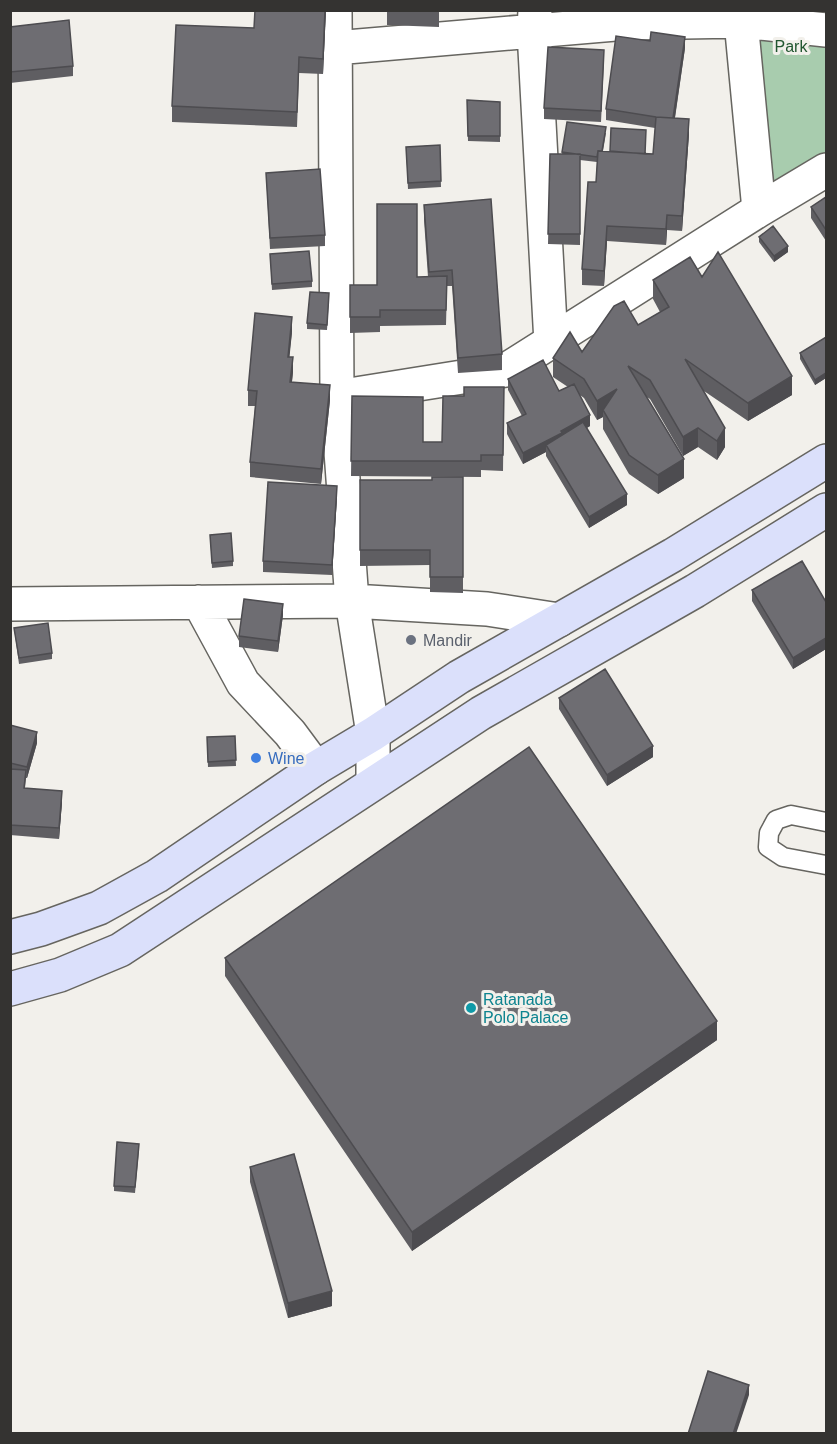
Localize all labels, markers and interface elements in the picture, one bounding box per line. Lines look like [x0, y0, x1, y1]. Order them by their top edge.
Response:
park label: Park [775, 38, 808, 55]
place label: Mandir [423, 632, 473, 649]
marker: Mandir [404, 633, 418, 647]
place label: Wine [268, 750, 305, 767]
marker: Wine [249, 751, 263, 765]
place label: Ratanada Polo Palace [483, 991, 568, 1026]
marker: Ratanada Polo Palace [464, 1001, 478, 1015]

